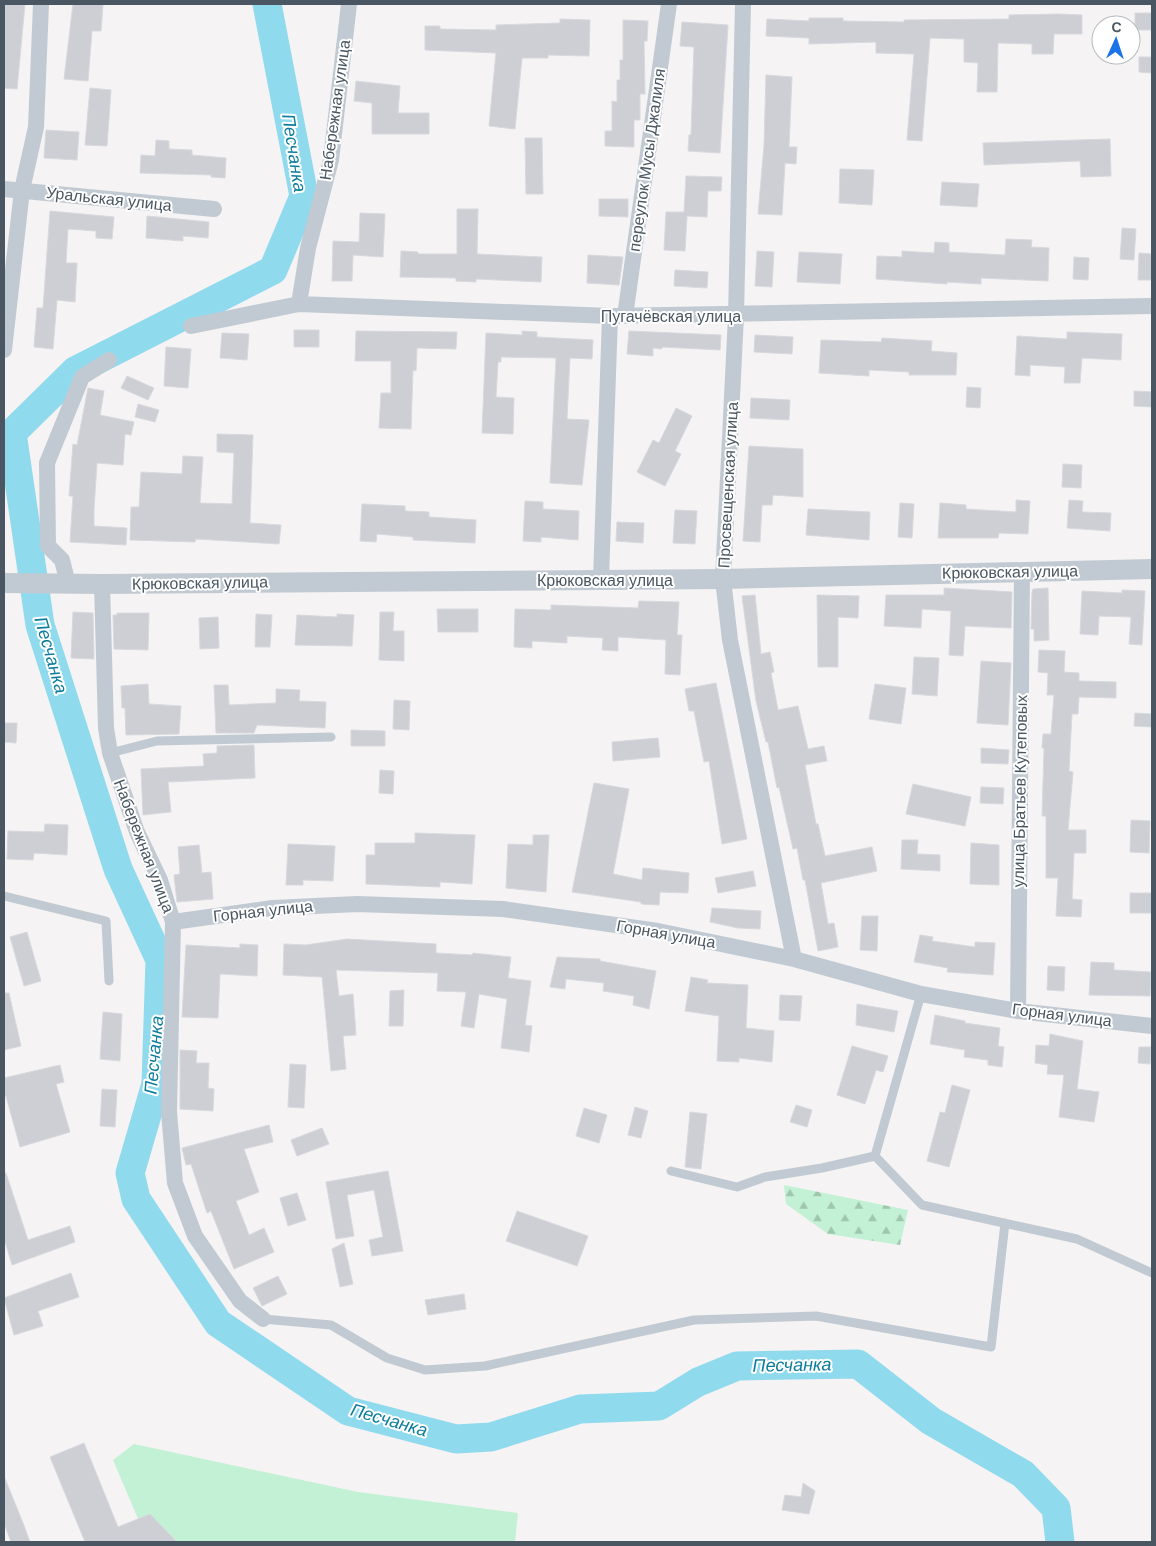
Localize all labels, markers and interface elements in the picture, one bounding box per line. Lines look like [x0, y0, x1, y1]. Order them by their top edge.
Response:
north arrow [1091, 15, 1141, 65]
text: С [1111, 19, 1122, 35]
street label: Набережная улица [317, 39, 353, 181]
street label: переулок Мусы Джалиля [626, 67, 668, 253]
water label: Песчанка [278, 112, 310, 194]
street label: Уральская улица [45, 184, 173, 214]
street label: Пугачёвская улица [601, 308, 741, 325]
street label: Просвещенская улица [715, 401, 741, 569]
street label: Крюковская улица [942, 562, 1078, 582]
street label: Крюковская улица [537, 572, 673, 589]
street label: Крюковская улица [132, 573, 268, 593]
water label: Песчанка [30, 614, 72, 696]
street label: улица Братьев Кутеповых [1010, 694, 1030, 888]
street label: Набережная улица [111, 777, 177, 915]
street label: Горная улица [212, 897, 314, 925]
street label: Горная улица [615, 917, 717, 951]
street label: Горная улица [1011, 1000, 1113, 1030]
water label: Песчанка [141, 1015, 167, 1095]
water label: Песчанка [752, 1354, 832, 1376]
water label: Песчанка [348, 1399, 430, 1441]

